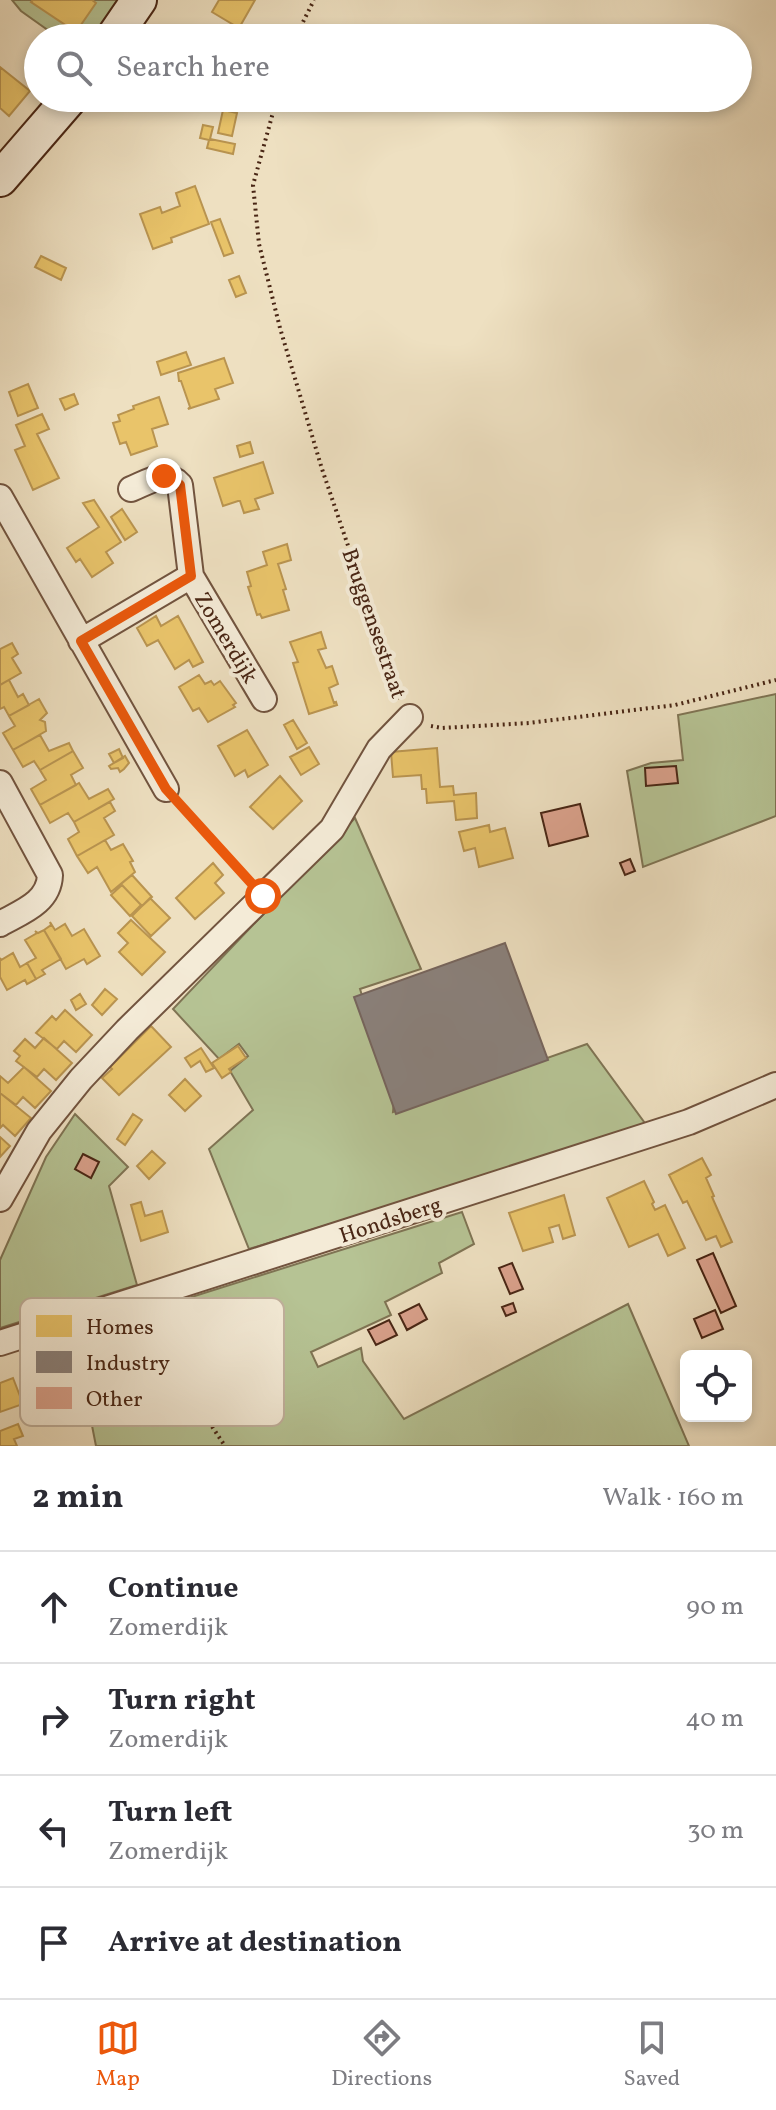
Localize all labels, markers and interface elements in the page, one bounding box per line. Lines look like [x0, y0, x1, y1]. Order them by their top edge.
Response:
search box [24, 24, 752, 112]
icon: search [52, 46, 96, 90]
text: Search here [116, 47, 270, 89]
route end [146, 458, 182, 494]
street label: Bruggensestraat [332, 545, 413, 703]
street label: Zomerdijk [185, 587, 264, 690]
route start [245, 878, 281, 914]
street label: Hondsberg [336, 1190, 446, 1253]
legend [20, 1298, 284, 1426]
text: Homes [86, 1313, 154, 1344]
text: Industry [86, 1349, 170, 1380]
map controls [680, 1350, 752, 1422]
button: locate [680, 1350, 752, 1422]
text: Other [86, 1385, 143, 1416]
text: 2 min [32, 1475, 124, 1522]
text: Walk · 160 m [602, 1480, 744, 1516]
text: Continue [108, 1568, 239, 1610]
icon: ahead [32, 1585, 76, 1629]
text: 90 m [686, 1589, 744, 1625]
text: Zomerdijk [108, 1610, 228, 1646]
text: Turn right [108, 1680, 256, 1722]
icon: right [32, 1697, 76, 1741]
text: 40 m [685, 1701, 744, 1737]
text: Zomerdijk [108, 1722, 228, 1758]
text: Turn left [108, 1792, 232, 1834]
icon: left [32, 1809, 76, 1853]
text: 30 m [687, 1813, 744, 1849]
text: Zomerdijk [108, 1834, 228, 1870]
icon: arrive [32, 1921, 76, 1965]
text: Arrive at destination [108, 1922, 402, 1964]
tab: Map [96, 2016, 140, 2095]
tab: Directions [331, 2016, 432, 2095]
tab: Saved [624, 2016, 680, 2095]

